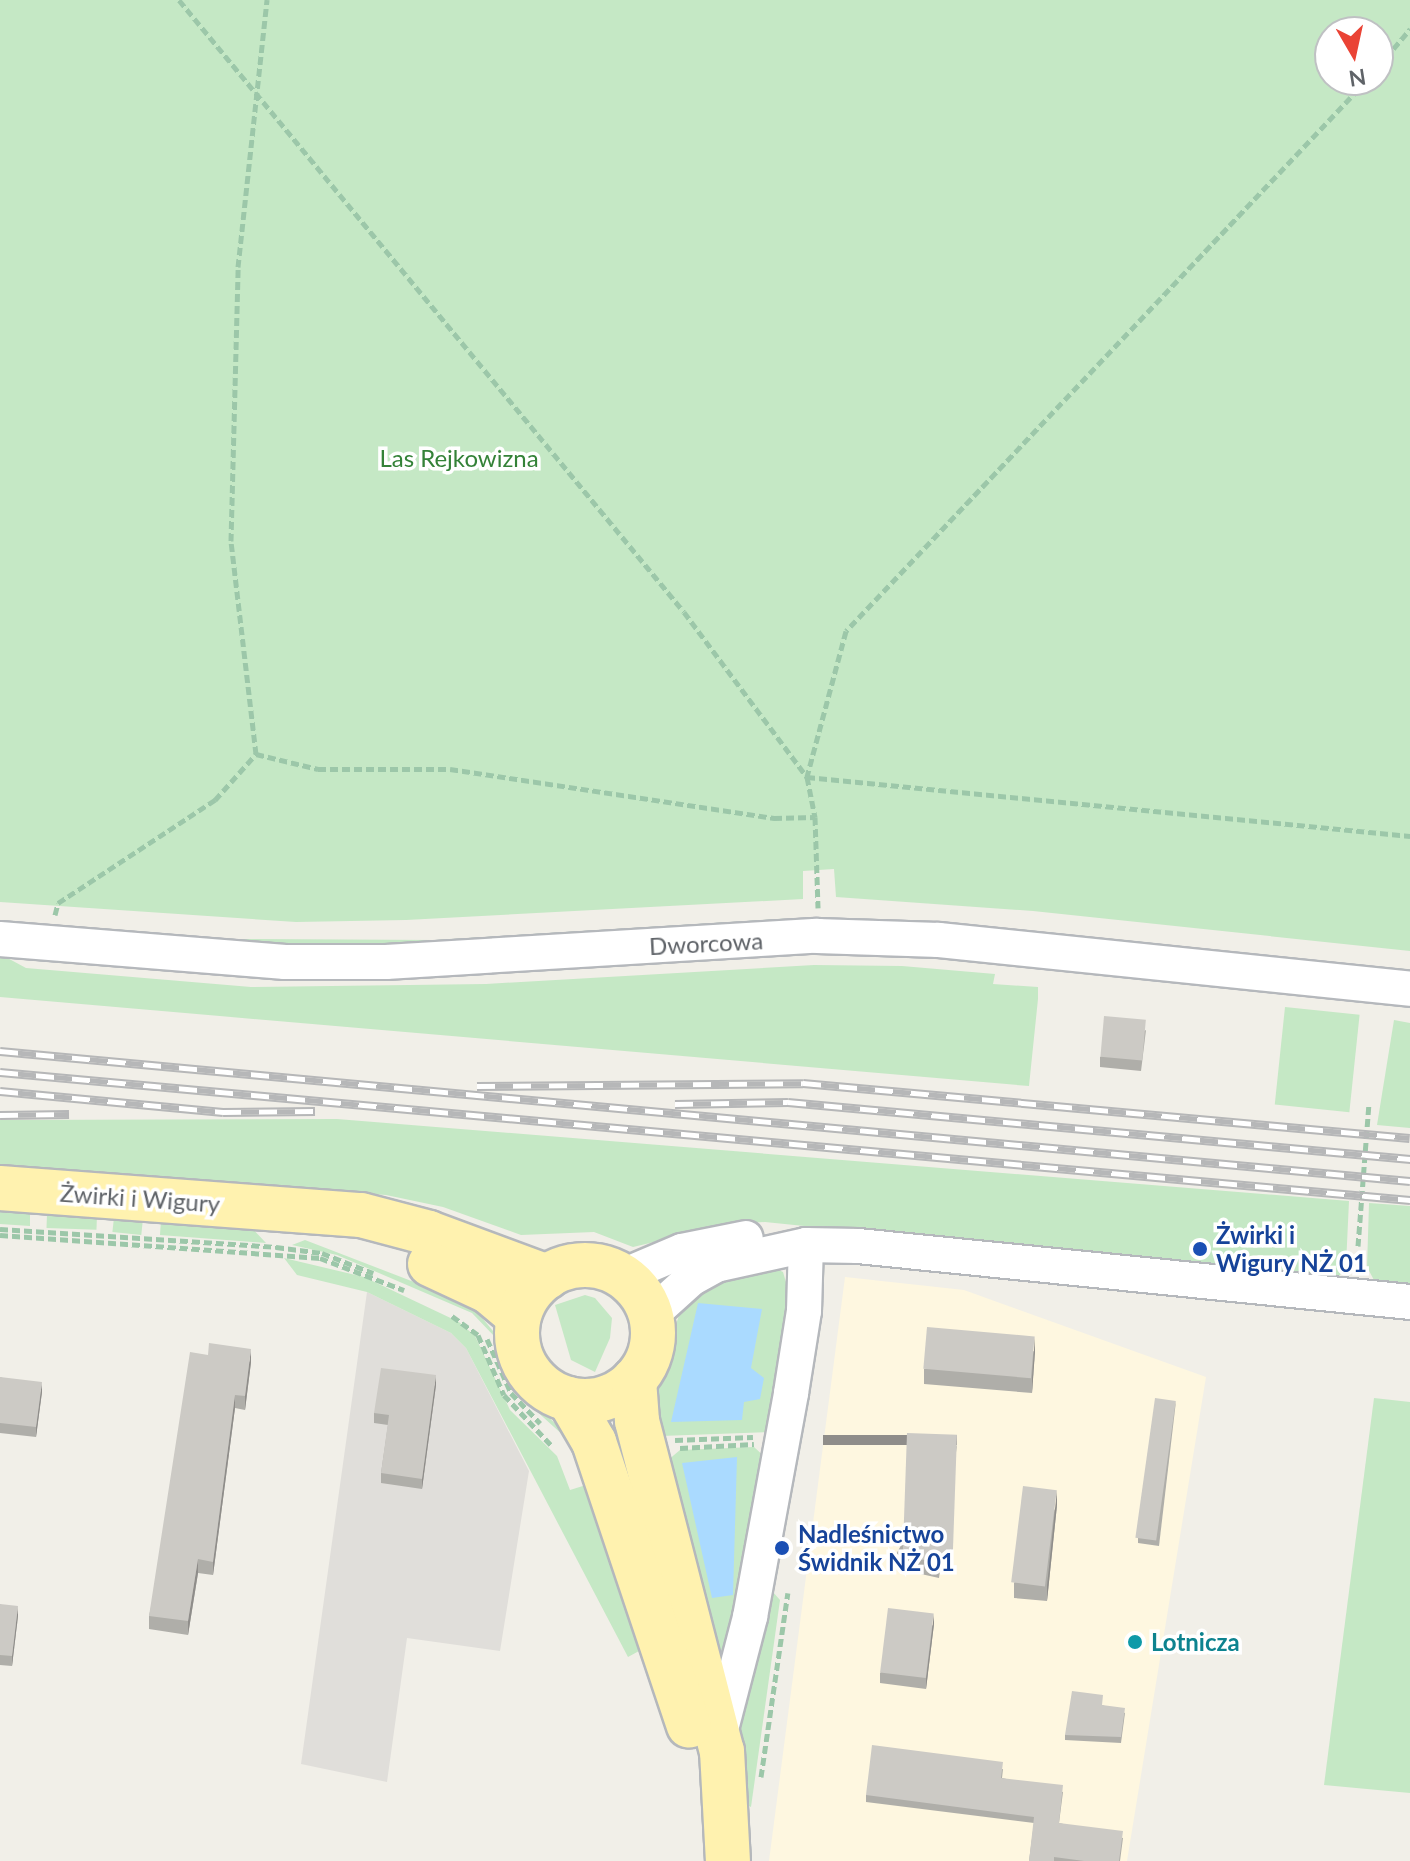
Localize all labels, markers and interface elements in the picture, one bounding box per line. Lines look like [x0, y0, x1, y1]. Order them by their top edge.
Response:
north arrow [1314, 16, 1394, 96]
text: N [1347, 64, 1368, 93]
park label: Las Rejkowizna [379, 444, 539, 472]
street label: Dworcowa [648, 926, 764, 960]
street label: Żwirki i Wigury [59, 1178, 221, 1218]
place label: Żwirki i Wigury NŻ 01 [1216, 1221, 1368, 1277]
marker: Żwirki i Wigury NŻ 01 [1191, 1240, 1209, 1258]
place label: Nadleśnictwo Świdnik NŻ 01 [798, 1520, 955, 1576]
marker: Nadleśnictwo Świdnik NŻ 01 [773, 1539, 791, 1557]
place label: Lotnicza [1151, 1628, 1240, 1656]
marker: Lotnicza [1126, 1633, 1144, 1651]

